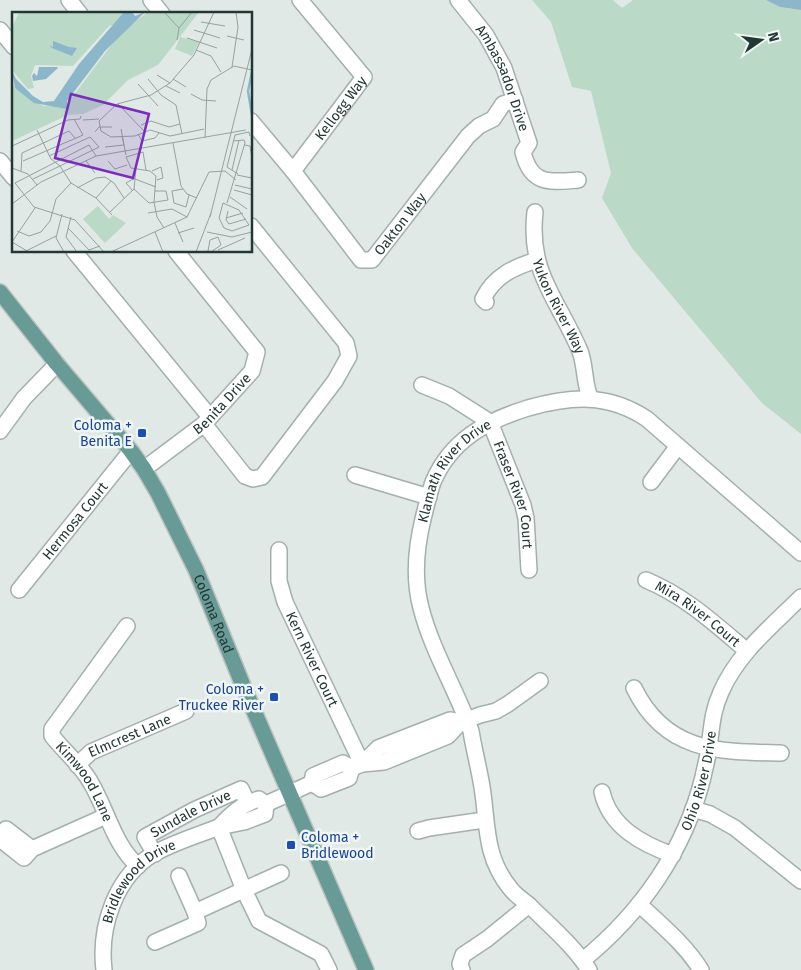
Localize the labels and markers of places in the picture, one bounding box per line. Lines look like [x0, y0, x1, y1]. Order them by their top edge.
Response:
place label: Coloma + Benita E [74, 417, 132, 450]
marker: Coloma + Benita E [136, 427, 148, 439]
place label: Coloma + Truckee River [179, 681, 265, 714]
marker: Coloma + Truckee River [268, 691, 280, 703]
place label: Coloma + Bridlewood [301, 829, 374, 862]
marker: Coloma + Bridlewood [285, 839, 297, 851]

